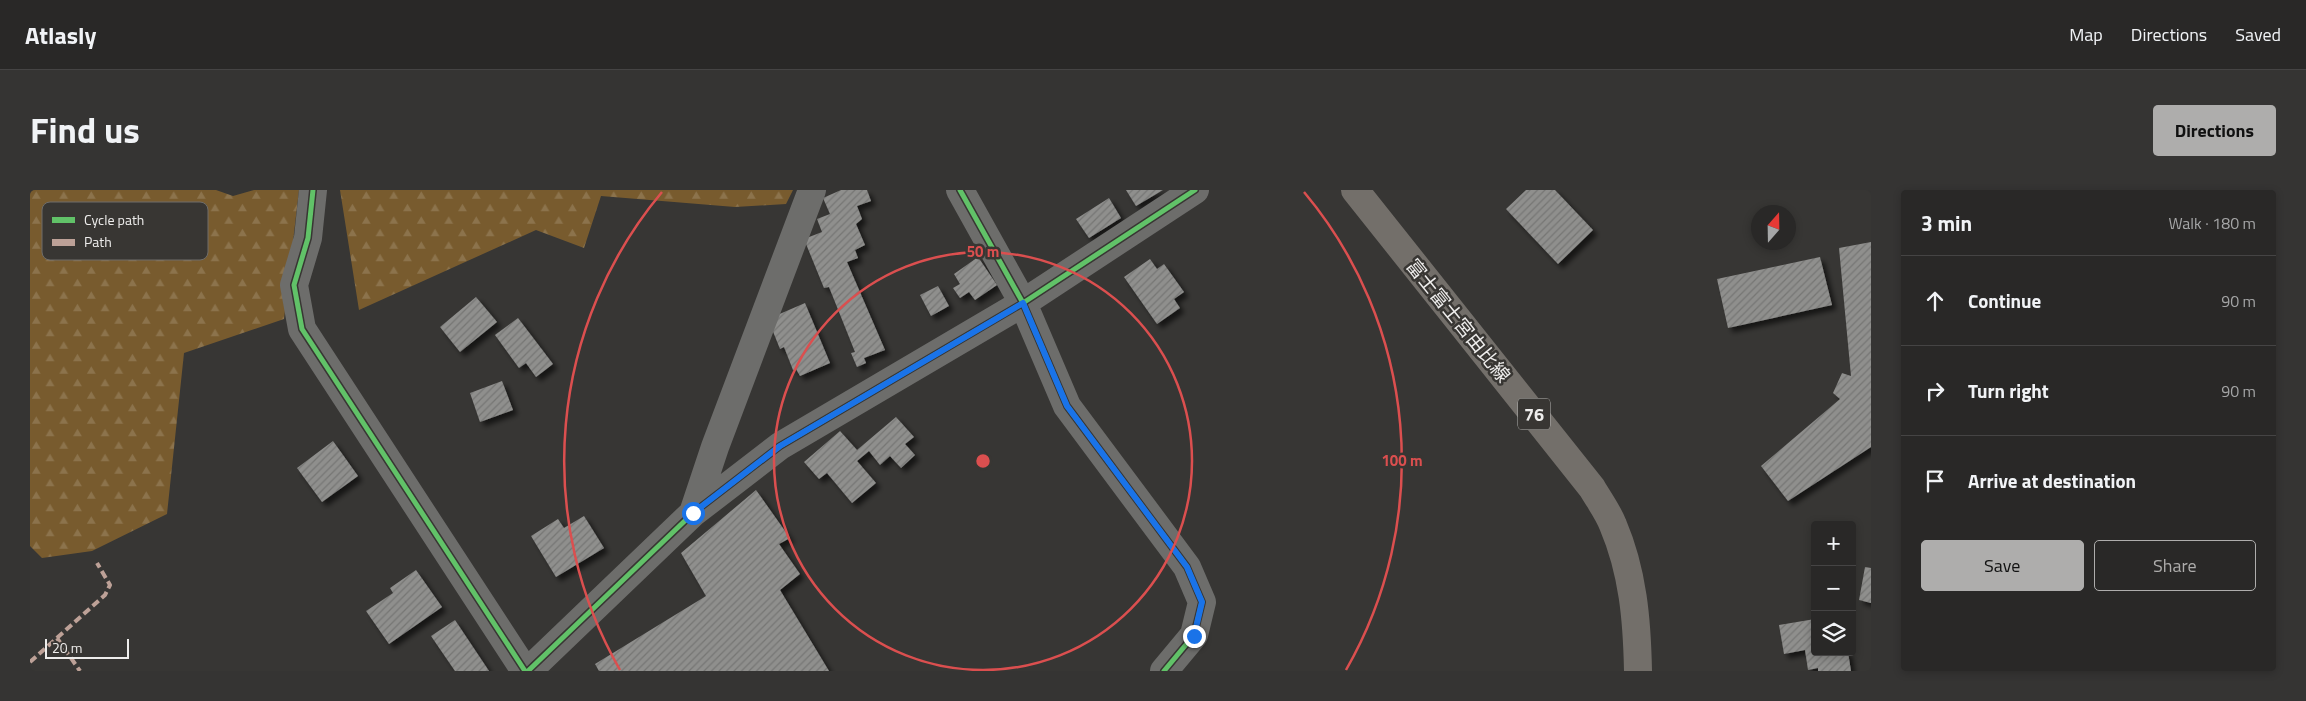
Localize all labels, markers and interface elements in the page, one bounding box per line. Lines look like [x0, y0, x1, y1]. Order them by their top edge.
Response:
text: Atlasly [25, 17, 96, 53]
text: Map [2069, 21, 2103, 48]
text: Directions [2131, 21, 2207, 48]
text: Saved [2235, 21, 2281, 48]
text: Find us [30, 103, 140, 157]
button: Directions [2153, 105, 2276, 156]
legend [42, 202, 208, 260]
north arrow [1751, 205, 1796, 250]
text: 3 min [1921, 207, 1972, 239]
text: Cycle path [84, 209, 144, 230]
text: Walk · 180 m [2168, 211, 2256, 235]
text: Path [84, 231, 112, 252]
text: 50 m [967, 240, 999, 263]
street label: 富士富士宮由比線 [1400, 252, 1518, 388]
text: Continue [1968, 286, 2041, 315]
icon: ahead [1921, 287, 1949, 315]
text: 90 m [2221, 289, 2256, 313]
text: Turn right [1968, 376, 2049, 405]
icon: right [1921, 377, 1949, 405]
text: 90 m [2221, 379, 2256, 403]
road number: 76 [1518, 398, 1550, 430]
text: 100 m [1381, 449, 1423, 472]
centre of rings [974, 452, 992, 470]
text: Arrive at destination [1968, 466, 2136, 495]
icon: arrive [1921, 467, 1949, 495]
route start [682, 502, 705, 525]
map controls [1811, 521, 1856, 656]
button: + [1811, 521, 1856, 566]
button: Save [1921, 540, 2084, 591]
button: Share [2094, 540, 2256, 591]
button: − [1811, 566, 1856, 611]
button: layers [1811, 611, 1856, 656]
route end [1183, 625, 1206, 648]
scale bar [45, 636, 129, 659]
text: 20 m [52, 637, 82, 658]

